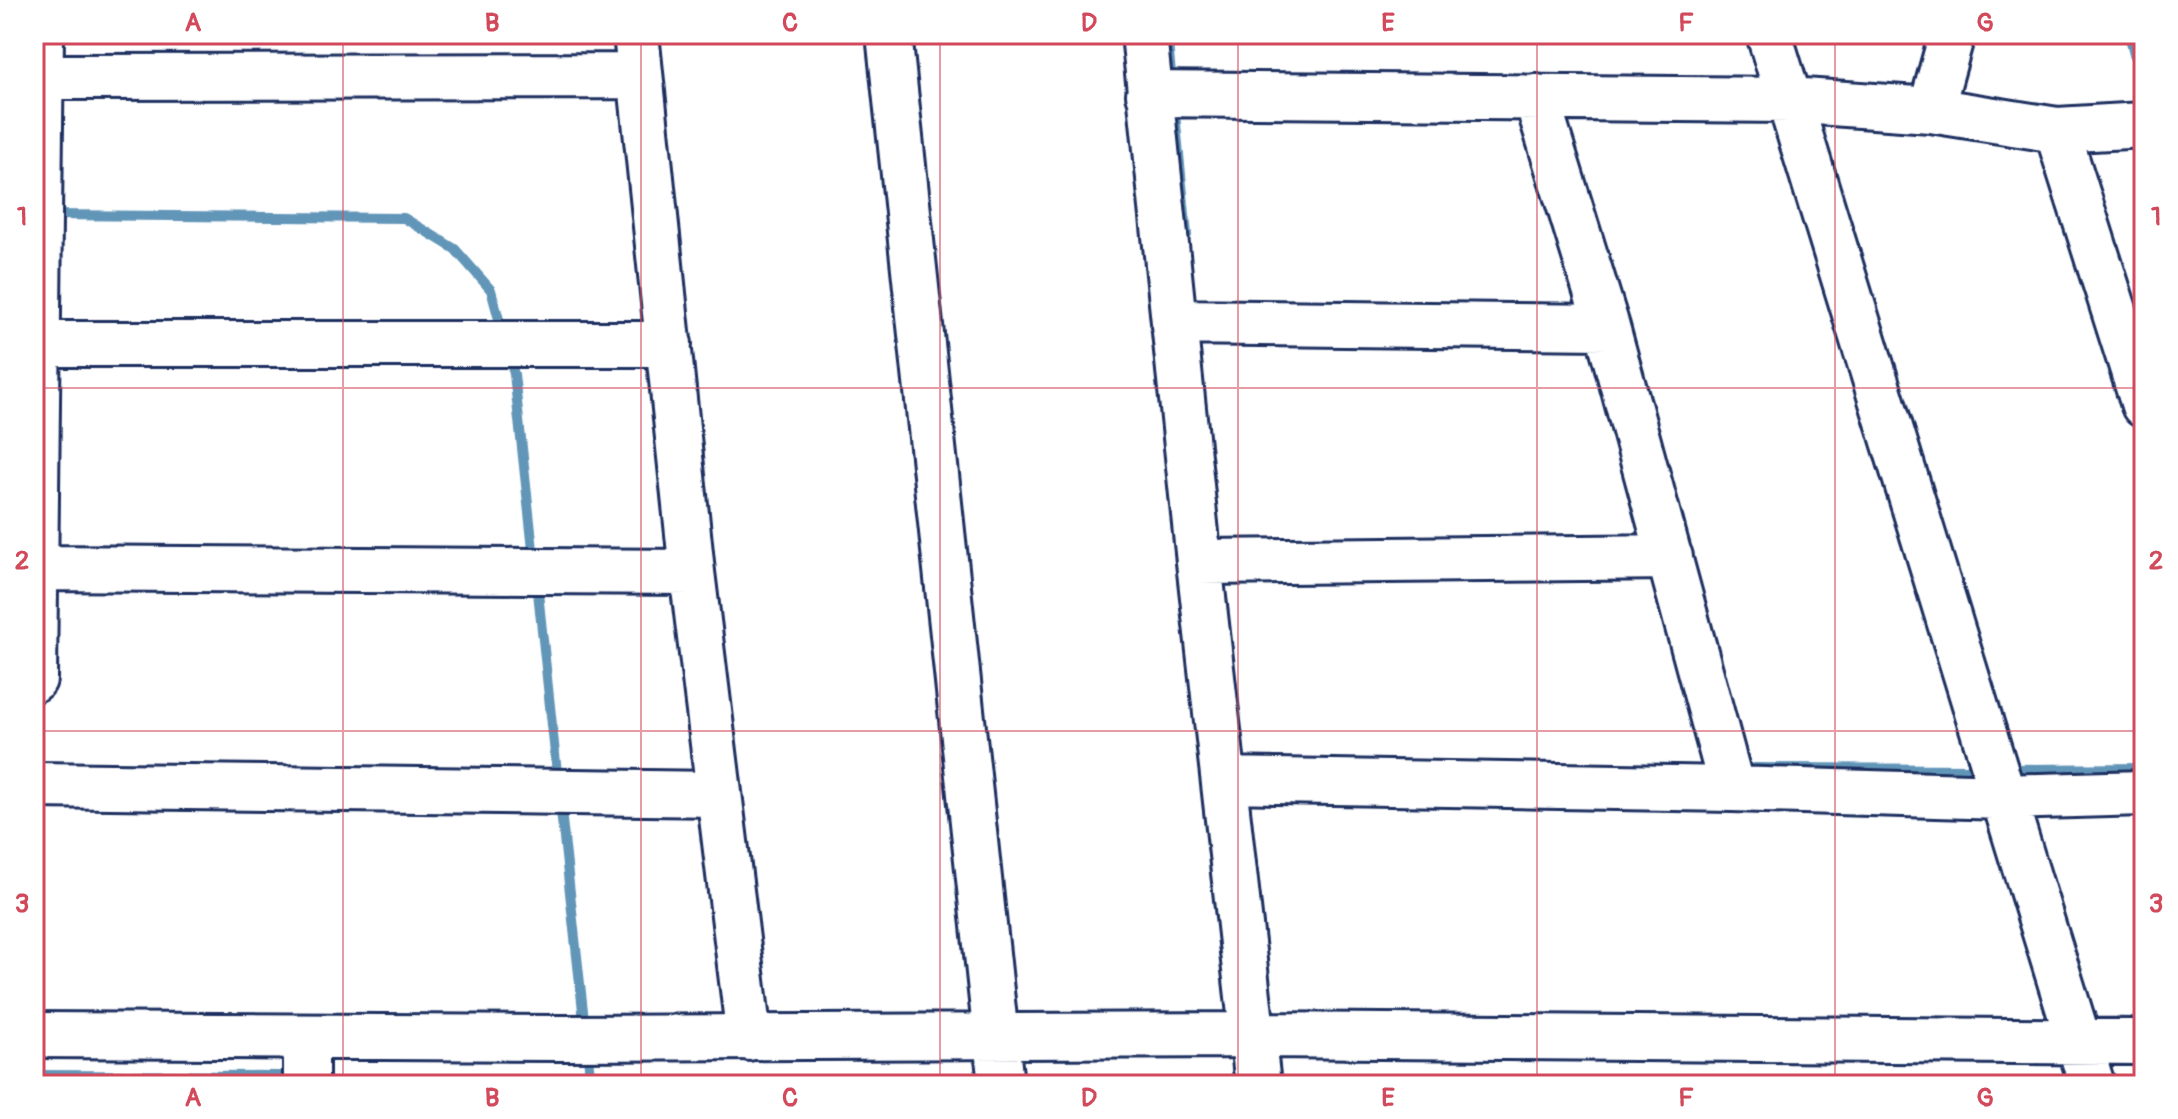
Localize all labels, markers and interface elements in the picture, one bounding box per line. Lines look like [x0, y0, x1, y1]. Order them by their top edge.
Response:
text: A [185, 7, 202, 39]
text: B [485, 7, 499, 39]
text: C [782, 7, 798, 39]
text: D [1081, 7, 1097, 39]
text: E [1381, 7, 1395, 39]
text: F [1678, 7, 1694, 39]
text: G [1976, 7, 1994, 39]
text: 1 [17, 201, 27, 233]
text: 1 [2151, 201, 2161, 233]
text: 2 [15, 545, 29, 577]
text: 2 [2149, 545, 2163, 577]
text: 3 [15, 888, 29, 920]
text: 3 [2149, 888, 2163, 920]
text: A [185, 1082, 202, 1114]
text: B [485, 1082, 499, 1114]
text: C [782, 1082, 798, 1114]
text: D [1081, 1082, 1097, 1114]
text: E [1381, 1082, 1395, 1114]
text: F [1678, 1082, 1694, 1114]
text: G [1976, 1082, 1994, 1114]

